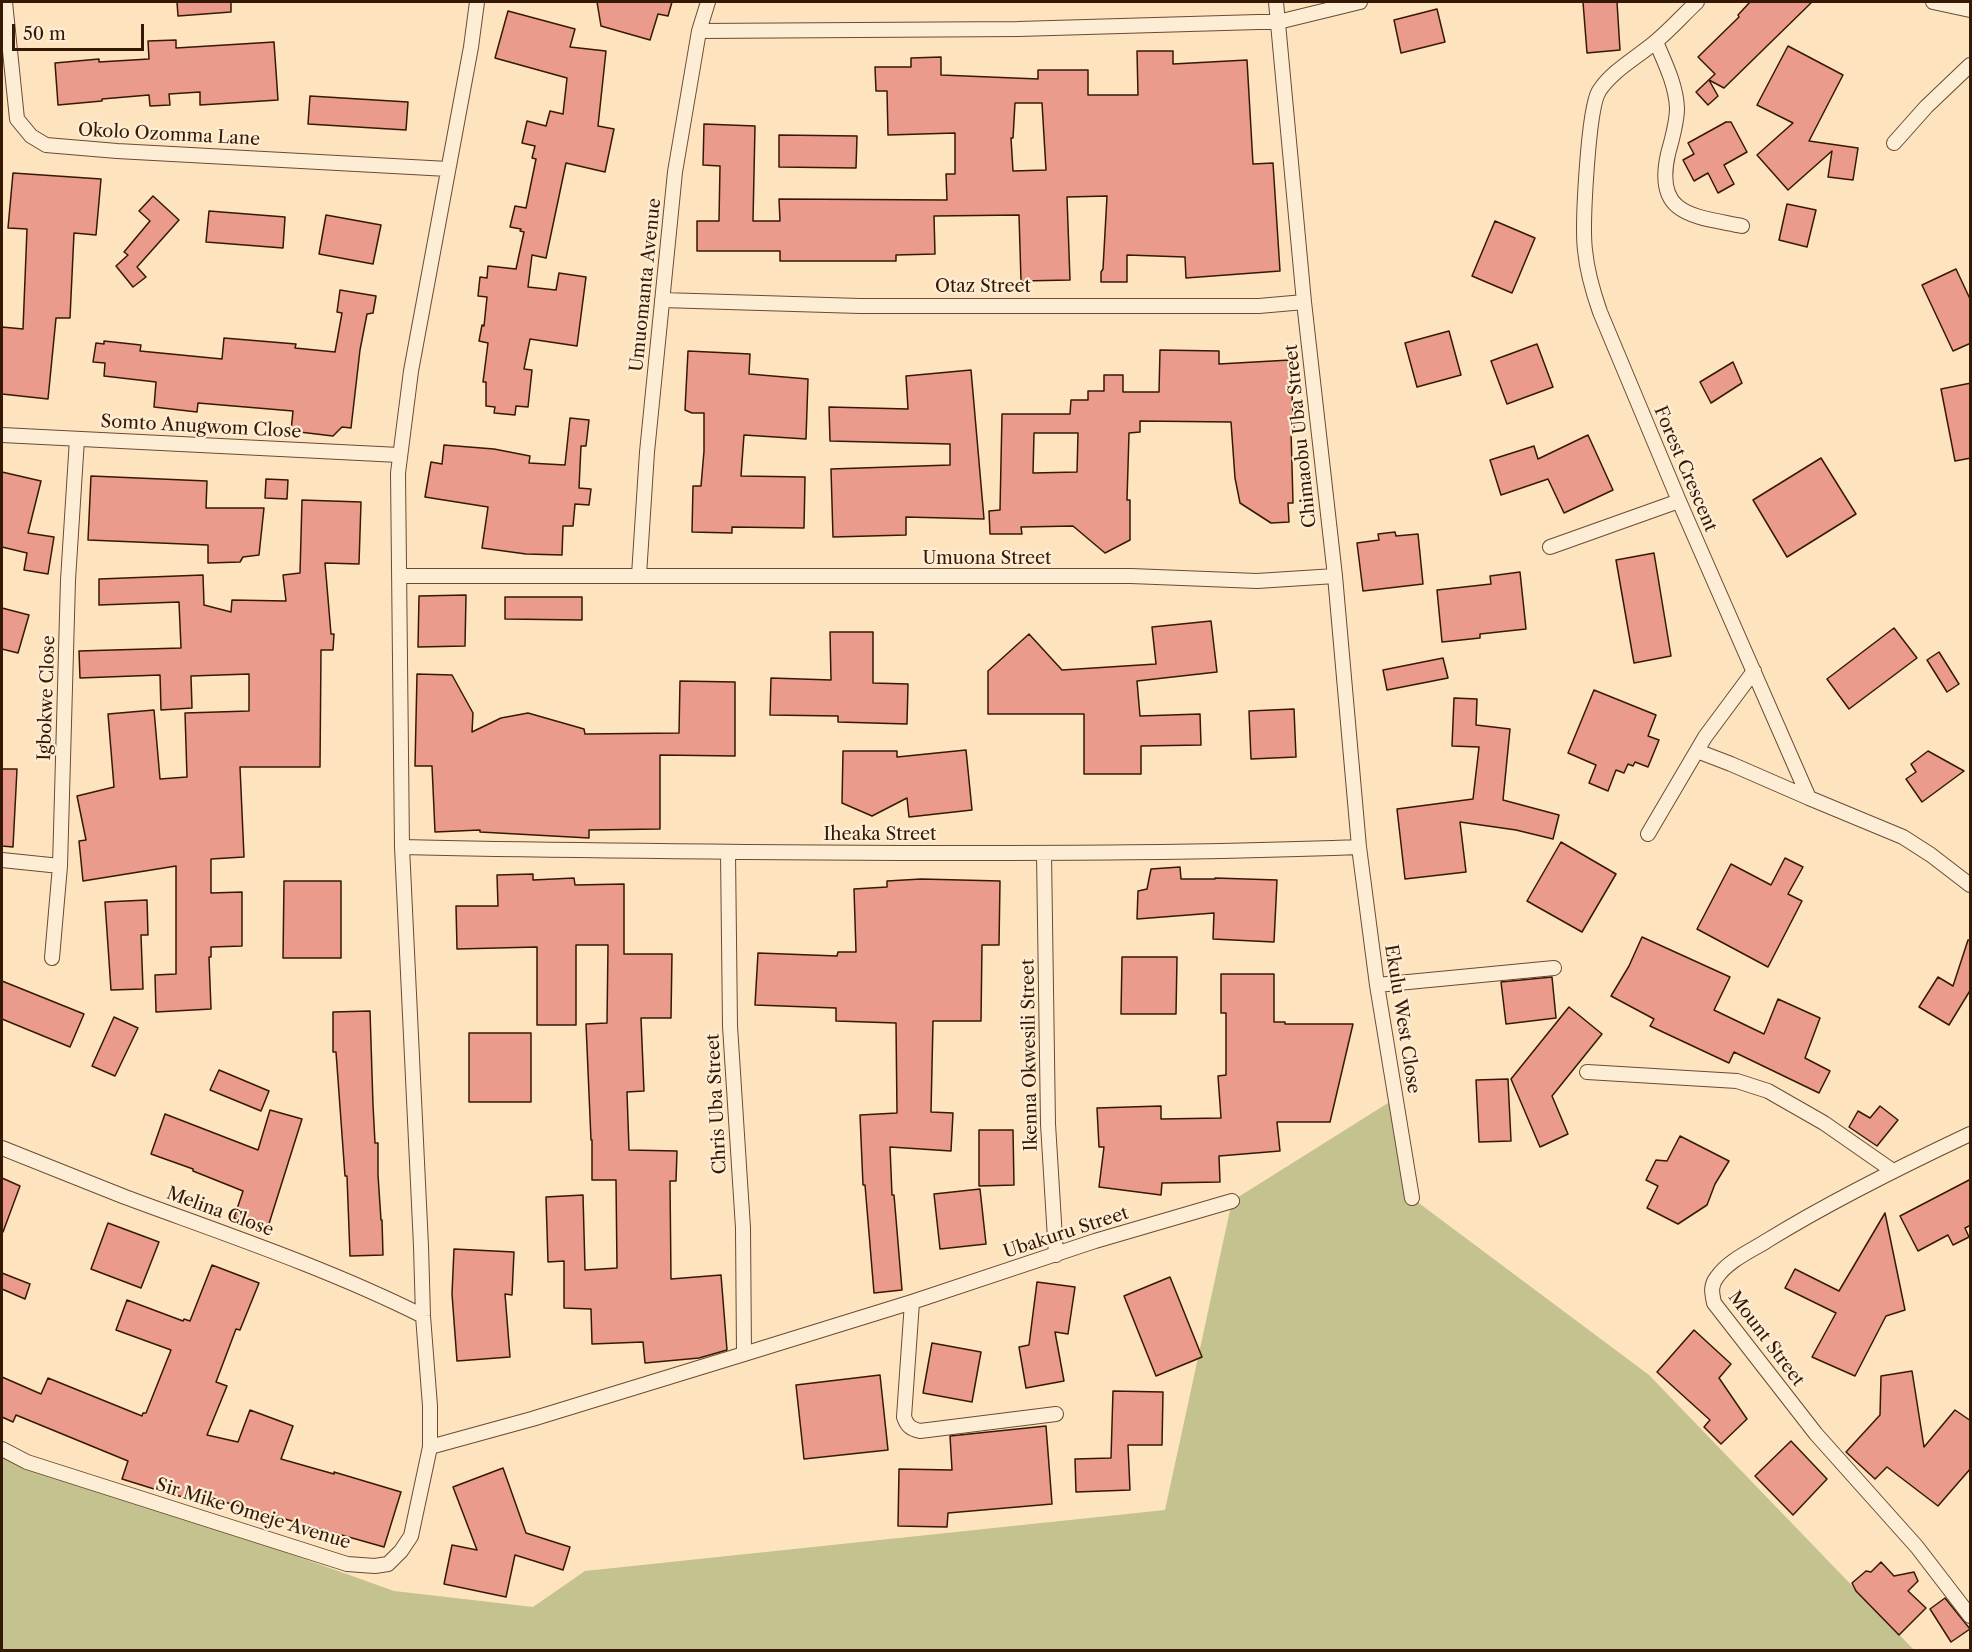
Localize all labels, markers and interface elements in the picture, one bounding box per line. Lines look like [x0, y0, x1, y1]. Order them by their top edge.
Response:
scale bar [15, 12, 147, 50]
text: 50 m [23, 23, 66, 45]
street label: Okolo Ozomma Lane [77, 119, 261, 151]
street label: Umuomanta Avenue [626, 197, 666, 373]
street label: Otaz Street [935, 276, 1031, 298]
street label: Chimaobu Uba Street [1281, 343, 1321, 529]
street label: Forest Crescent [1649, 403, 1721, 535]
street label: Somto Anugwom Close [100, 411, 302, 443]
street label: Umuona Street [923, 548, 1051, 570]
street label: Igbokwe Close [34, 635, 60, 761]
street label: Iheaka Street [824, 824, 936, 846]
street label: Ekulu West Close [1380, 943, 1424, 1095]
street label: Ikenna Okwesili Street [1018, 959, 1042, 1151]
street label: Chris Uba Street [703, 1033, 731, 1175]
street label: Melina Close [163, 1183, 277, 1241]
street label: Ubakuru Street [1001, 1203, 1131, 1263]
street label: Mount Street [1723, 1287, 1809, 1391]
street label: Sir Mike Omeje Avenue [153, 1474, 353, 1554]

